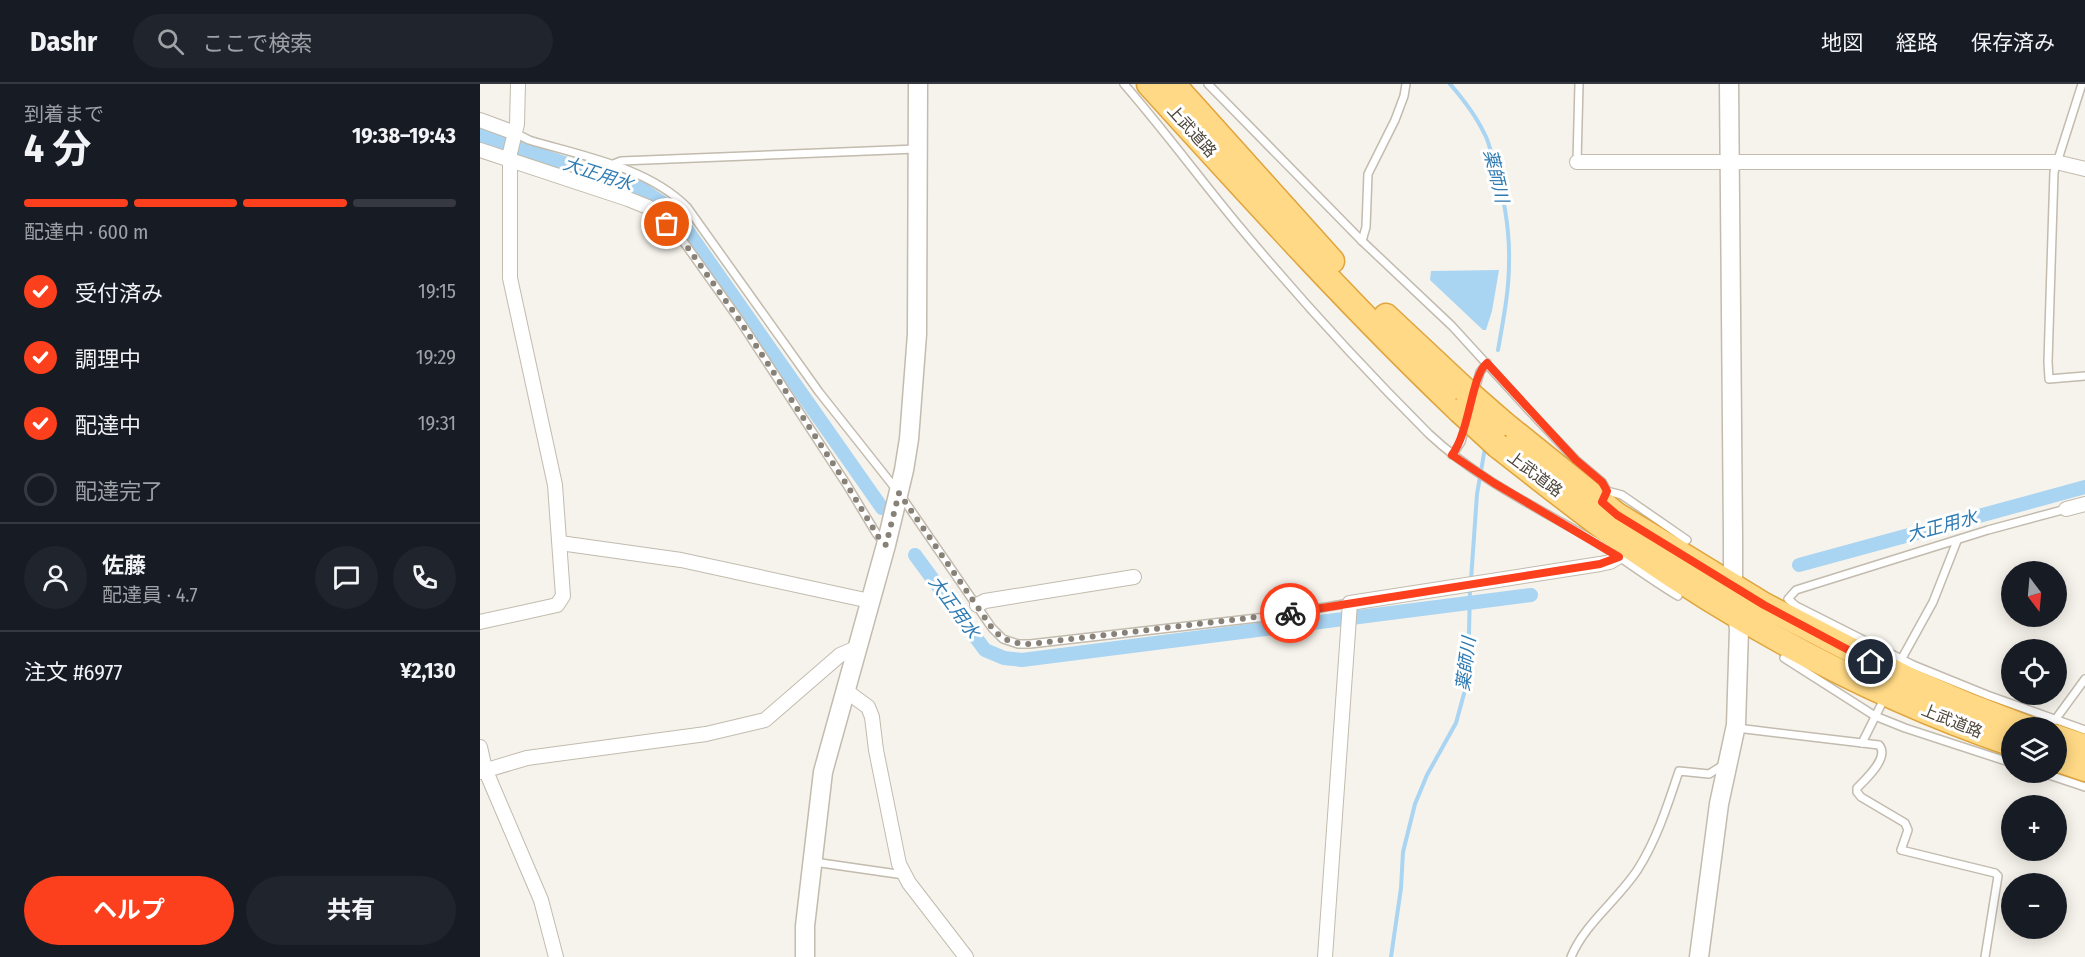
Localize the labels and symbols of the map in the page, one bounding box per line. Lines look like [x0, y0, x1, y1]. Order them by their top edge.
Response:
street label: 上武道路 [1164, 101, 1220, 161]
water label: 薬師川 [1479, 147, 1514, 207]
water label: 大正用水 [560, 152, 638, 196]
pin [641, 198, 692, 249]
street label: 上武道路 [1504, 447, 1566, 501]
water label: 大正用水 [1904, 506, 1982, 546]
north arrow [2001, 561, 2067, 627]
water label: 大正用水 [924, 571, 985, 644]
courier [1260, 583, 1320, 643]
water label: 薬師川 [1452, 634, 1480, 692]
pin [1845, 636, 1896, 687]
street label: 上武道路 [1919, 700, 1985, 742]

